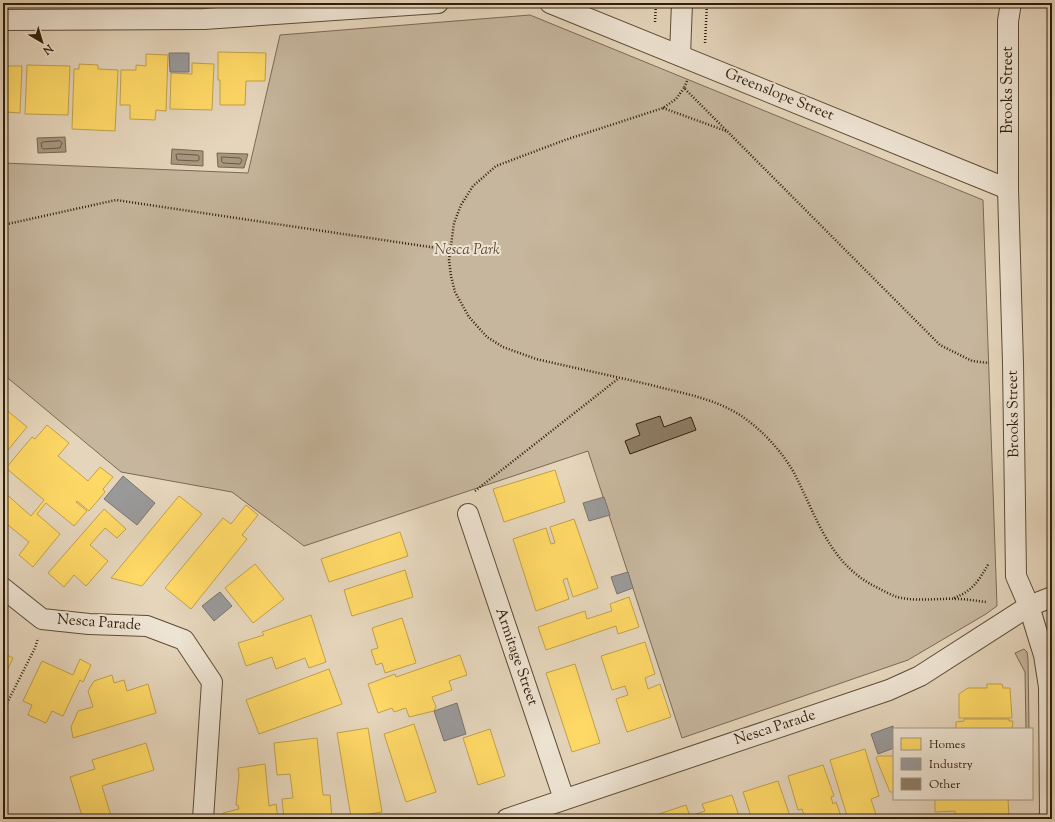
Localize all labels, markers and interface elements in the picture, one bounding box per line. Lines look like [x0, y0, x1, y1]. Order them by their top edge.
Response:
north arrow [22, 22, 62, 62]
text: N [39, 39, 57, 58]
street label: Brooks Street [998, 46, 1019, 134]
street label: Greenslope Street [721, 64, 837, 126]
park label: Nesca Park [434, 240, 500, 261]
street label: Brooks Street [1003, 370, 1025, 458]
street label: Armitage Street [489, 605, 543, 709]
street label: Nesca Parade [56, 610, 142, 636]
street label: Nesca Parade [732, 705, 818, 751]
legend [893, 728, 1033, 800]
text: Homes [929, 736, 965, 754]
text: Industry [929, 756, 973, 774]
text: Other [929, 776, 961, 794]

